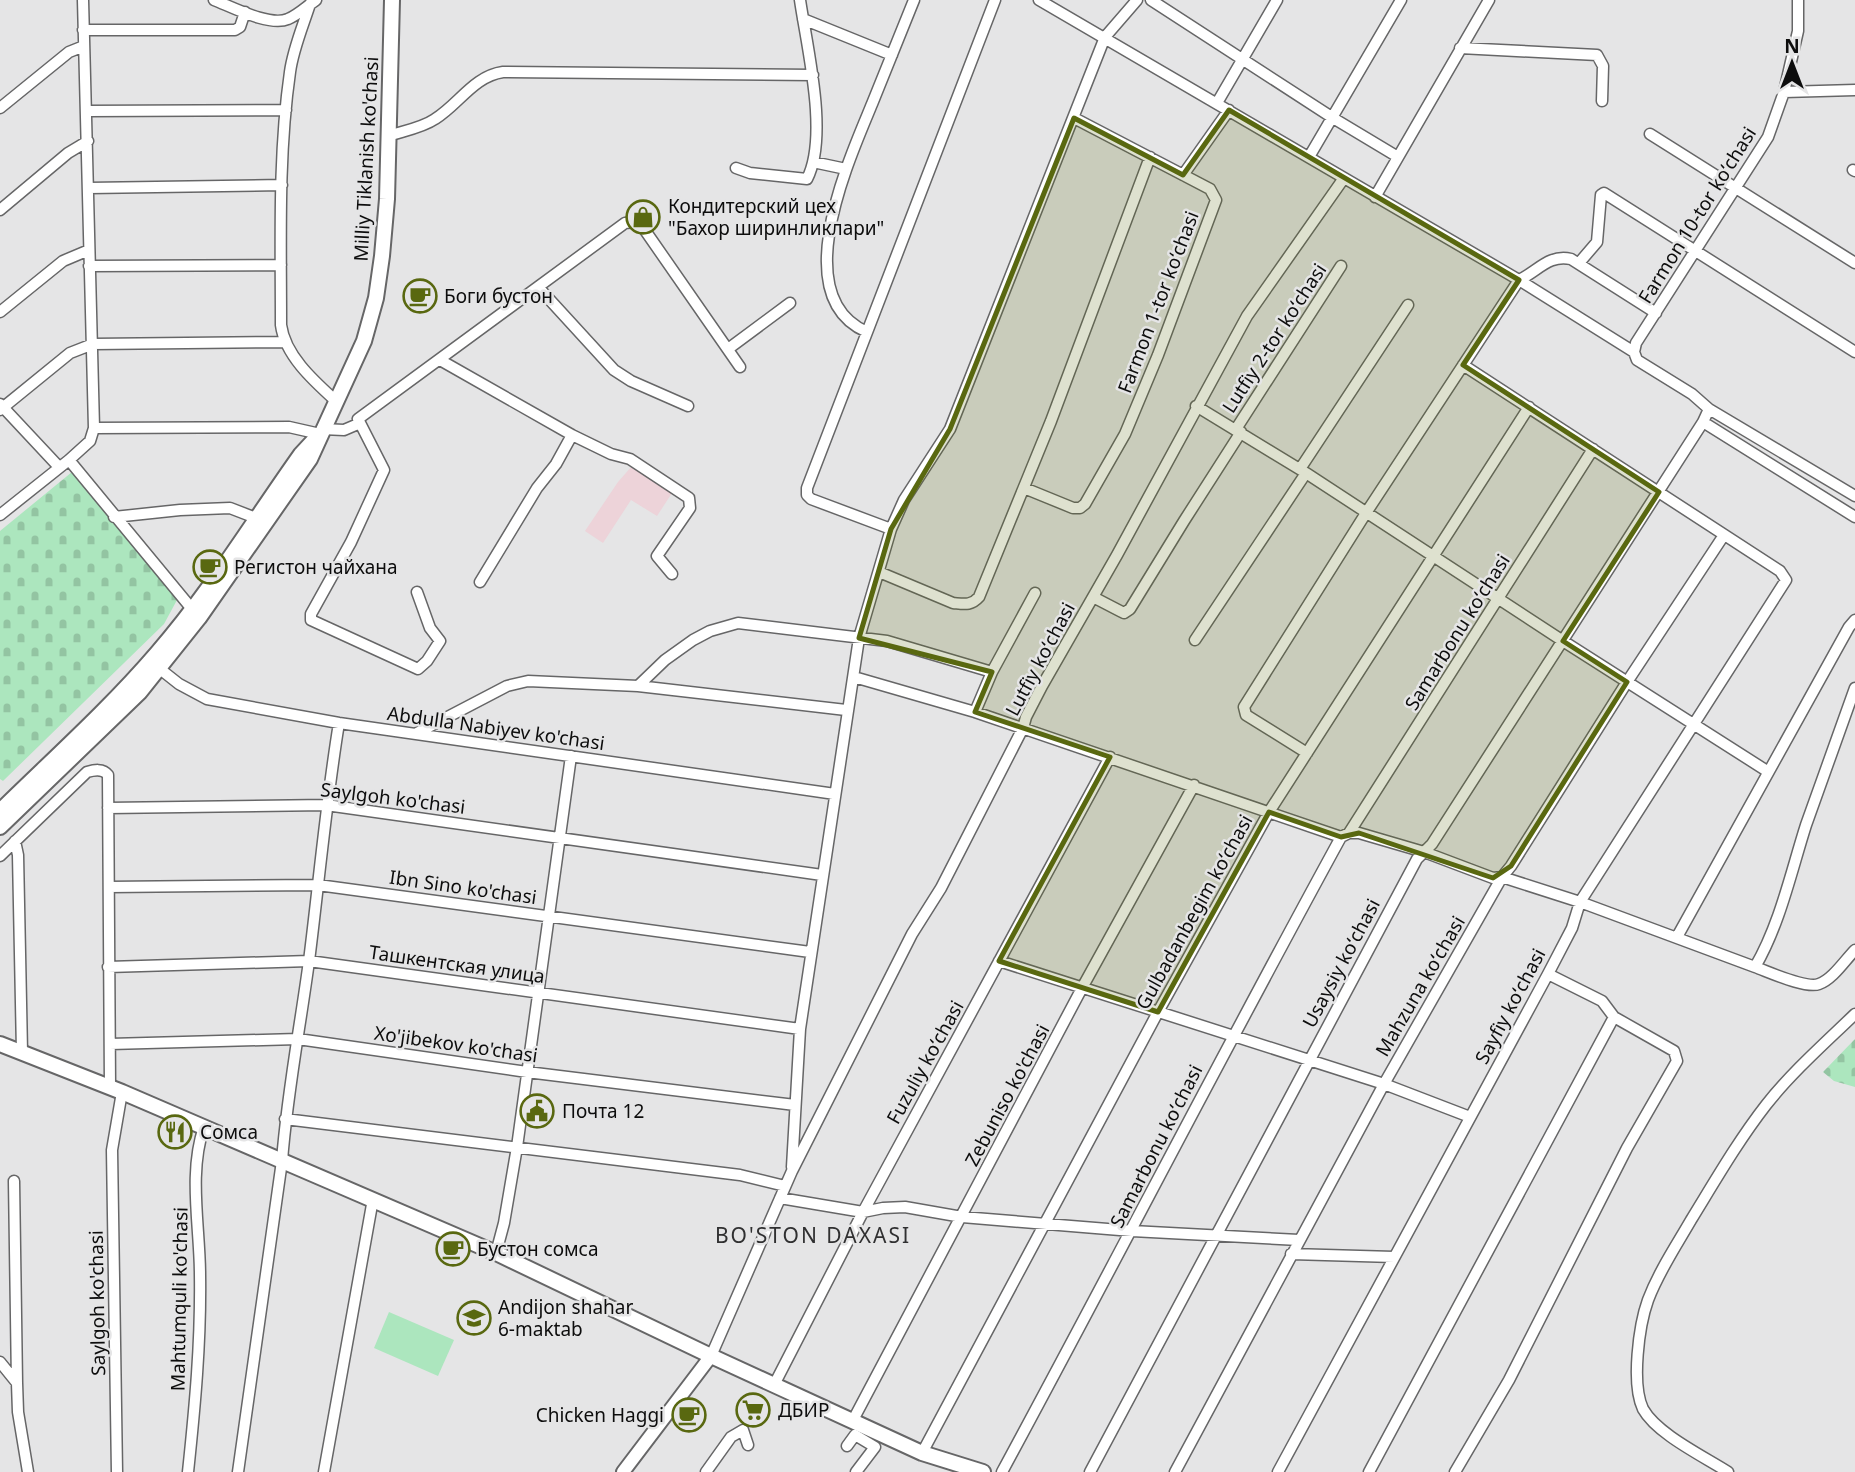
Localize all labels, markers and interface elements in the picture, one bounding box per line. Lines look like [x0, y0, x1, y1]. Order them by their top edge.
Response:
north arrow [1757, 28, 1827, 98]
text: N [1784, 33, 1800, 59]
street label: Milliy Tiklanish ko'chasi [348, 56, 384, 262]
street label: Farmon 10-tor koʻchasi [1632, 122, 1762, 308]
place label: Кондитерский цех "Бахор ширинликлари" [668, 193, 884, 241]
shop icon: Кондитерский цех "Бахор ширинликлари" [624, 198, 662, 236]
street label: Farmon 1-tor koʻchasi [1111, 207, 1205, 397]
street label: Lutfiy 2-tor koʻchasi [1216, 258, 1332, 418]
cafe icon: Боги бустон [401, 277, 439, 315]
place label: Боги бустон [444, 283, 553, 309]
cafe icon: Регистон чайхана [191, 548, 229, 586]
street label: Samarbonu koʻchasi [1398, 549, 1516, 715]
place label: Регистон чайхана [234, 554, 397, 580]
street label: Lutfiy koʻchasi [999, 598, 1081, 720]
street label: Abdulla Nabiyev ko'chasi [386, 700, 606, 756]
street label: Saylgoh ko'chasi [319, 776, 467, 820]
street label: Gulbadanbegim koʻchasi [1130, 810, 1258, 1014]
street label: Ibn Sino ko'chasi [388, 864, 538, 910]
street label: Usaysiy koʻchasi [1296, 894, 1386, 1032]
street label: Mahzuna koʻchasi [1369, 911, 1471, 1061]
street label: Ташкентская улица [367, 939, 547, 989]
street label: Sayfiy koʻchasi [1469, 944, 1551, 1068]
street label: Fuzuliy koʻchasi [880, 996, 970, 1128]
street label: Zebuniso ko'chasi [959, 1019, 1055, 1171]
street label: Xo'jibekov ko'chasi [373, 1020, 539, 1068]
street label: Samarbonu koʻchasi [1104, 1060, 1208, 1232]
public building icon: Почта 12 [518, 1092, 556, 1130]
place label: Почта 12 [562, 1098, 644, 1124]
restaurant icon: Сомса [156, 1113, 194, 1151]
place label: Сомса [200, 1119, 258, 1145]
street label: Mahtumquli ko'chasi [164, 1207, 194, 1391]
district label: BO'STON DAXASI [715, 1221, 911, 1249]
street label: Saylgoh ko'chasi [83, 1230, 111, 1376]
cafe icon: Бустон сомса [434, 1230, 472, 1268]
place label: Бустон сомса [477, 1236, 598, 1262]
place label: Andijon shahar 6-maktab [498, 1294, 633, 1342]
school or university icon: Andijon shahar 6-maktab [455, 1299, 493, 1337]
supermarket icon: ДБИР [734, 1391, 772, 1429]
cafe icon: Chicken Haggi [670, 1396, 708, 1434]
place label: ДБИР [778, 1397, 829, 1423]
place label: Chicken Haggi [536, 1402, 664, 1428]

